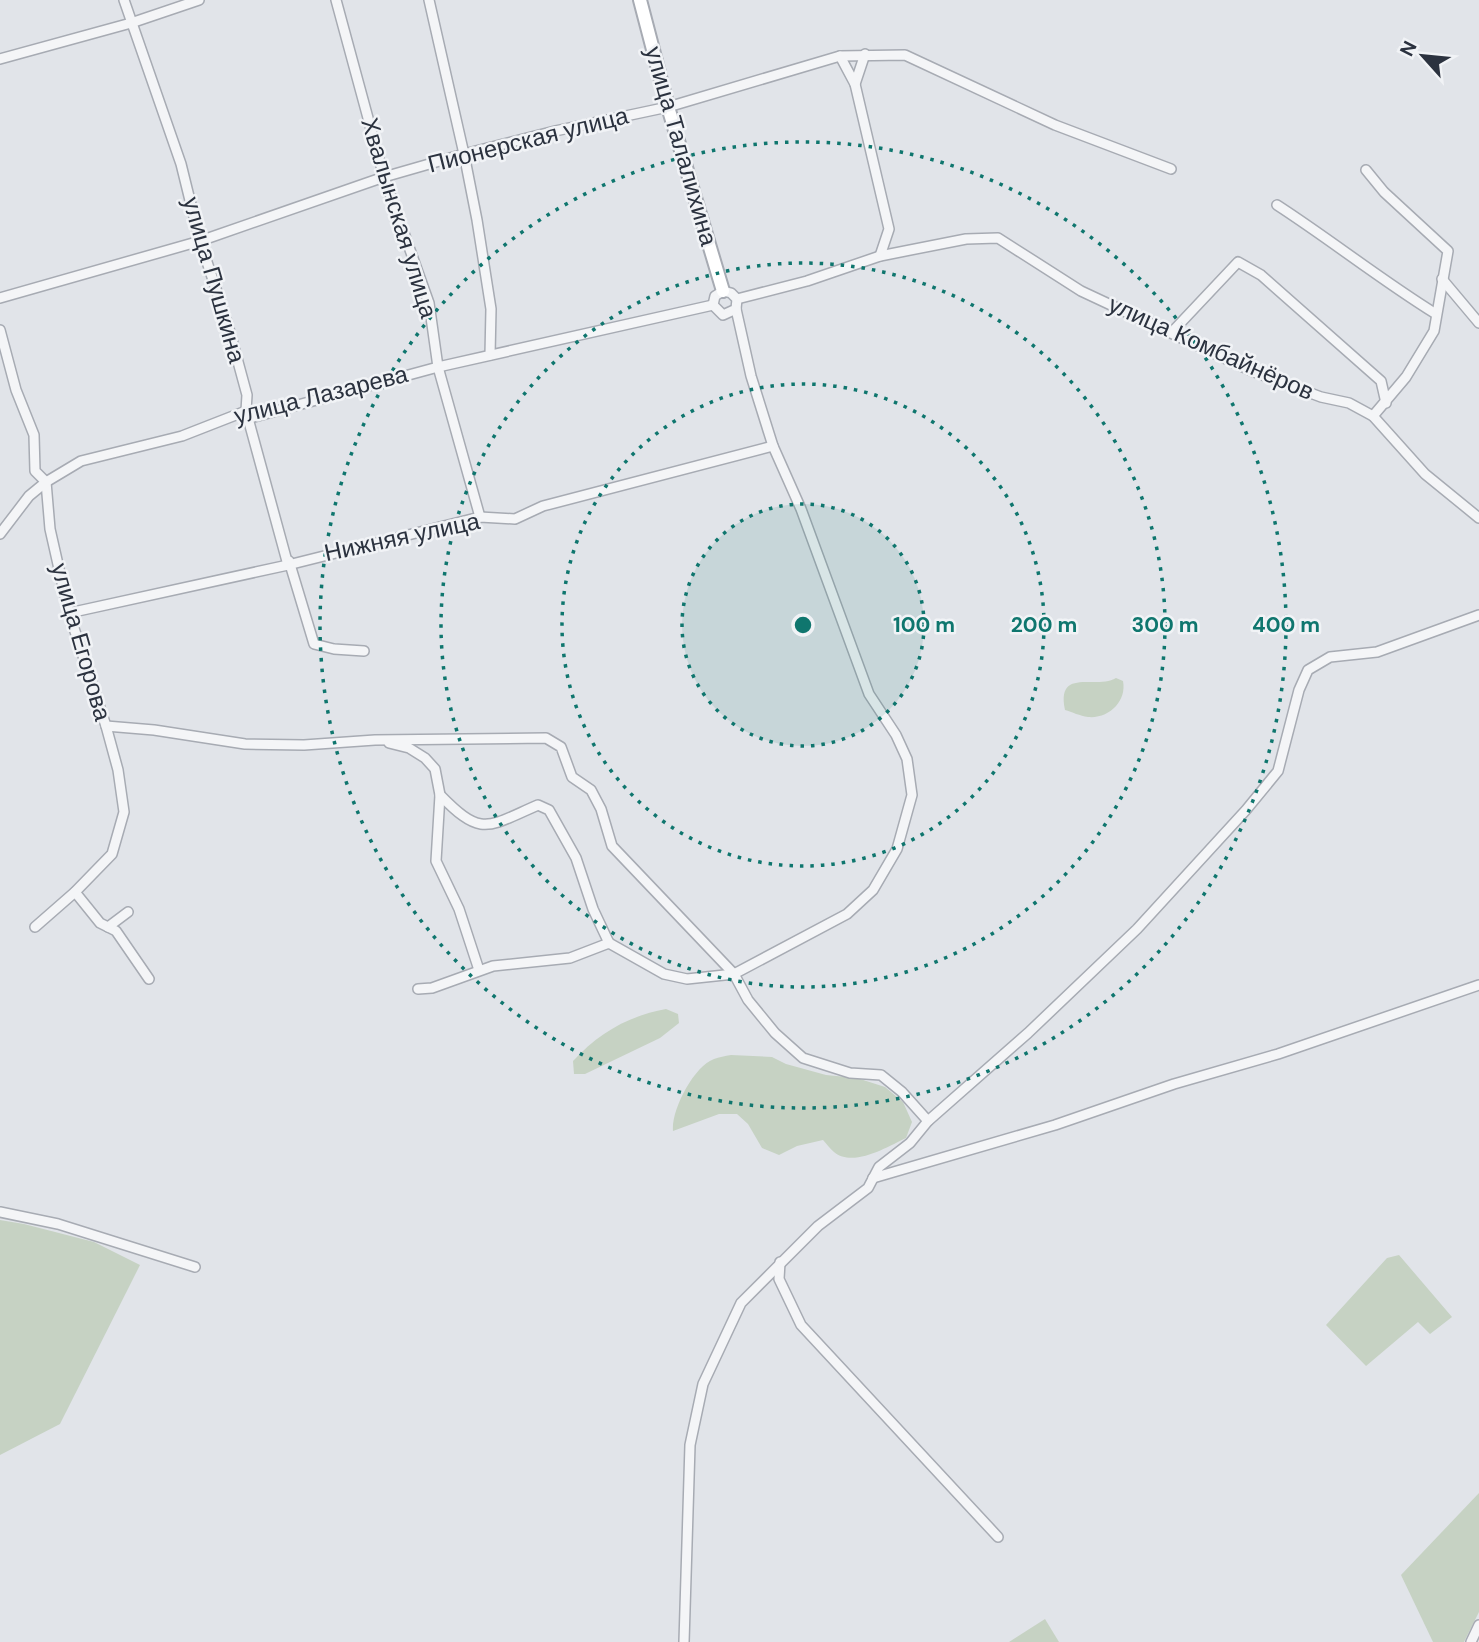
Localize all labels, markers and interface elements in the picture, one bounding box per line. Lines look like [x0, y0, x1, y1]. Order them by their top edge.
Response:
north arrow [1388, 21, 1458, 91]
text: N [1394, 37, 1423, 60]
street label: улица Талалихина [638, 43, 725, 250]
street label: Пионерская улица [424, 99, 632, 179]
street label: Хвалынская улица [354, 114, 445, 322]
street label: улица Пушкина [176, 193, 253, 367]
street label: улица Комбайнёров [1104, 288, 1319, 407]
street label: улица Лазарева [231, 358, 412, 431]
street label: Нижняя улица [321, 505, 483, 568]
street label: улица Егорова [44, 560, 119, 725]
text: 100 m [893, 611, 955, 639]
text: 200 m [1011, 611, 1077, 639]
text: 300 m [1132, 611, 1198, 639]
text: 400 m [1252, 611, 1320, 639]
centre of rings [791, 613, 815, 637]

